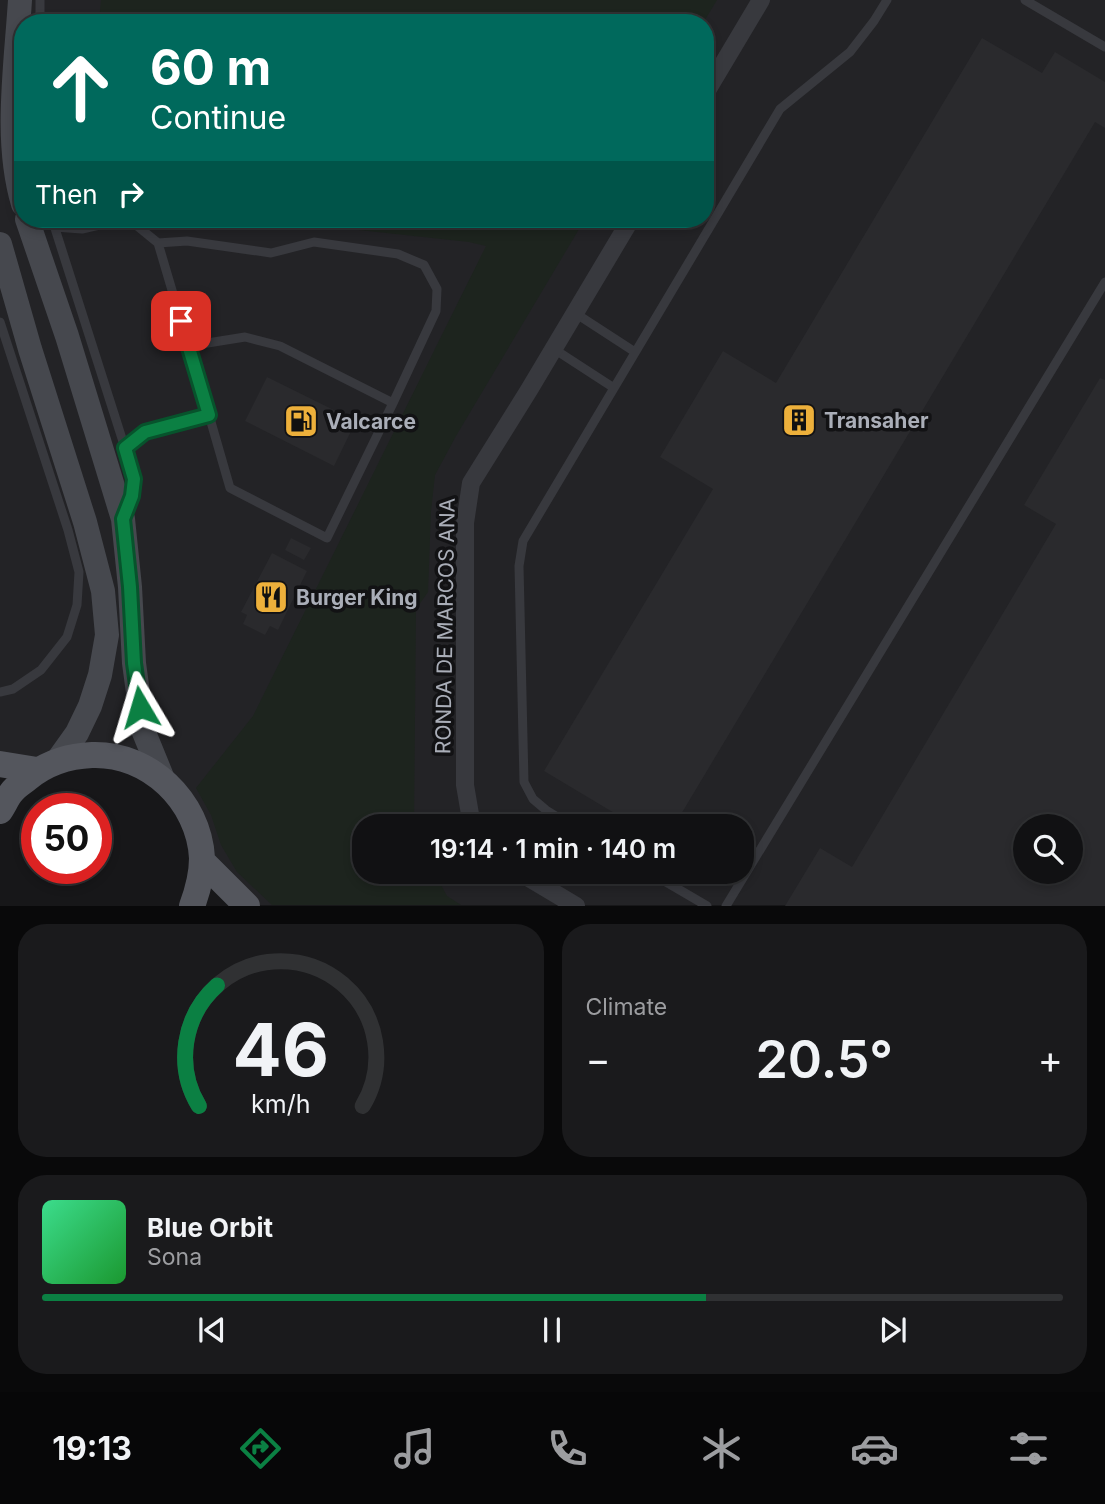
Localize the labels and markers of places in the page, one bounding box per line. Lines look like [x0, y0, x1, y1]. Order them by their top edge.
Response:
pin [151, 291, 211, 351]
building icon: Transaher [780, 401, 818, 439]
fuel station icon: Valcarce [282, 402, 320, 440]
place label: Transaher [824, 408, 929, 433]
place label: Valcarce [326, 409, 416, 434]
restaurant icon: Burger King [252, 578, 290, 616]
place label: Burger King [296, 585, 418, 610]

